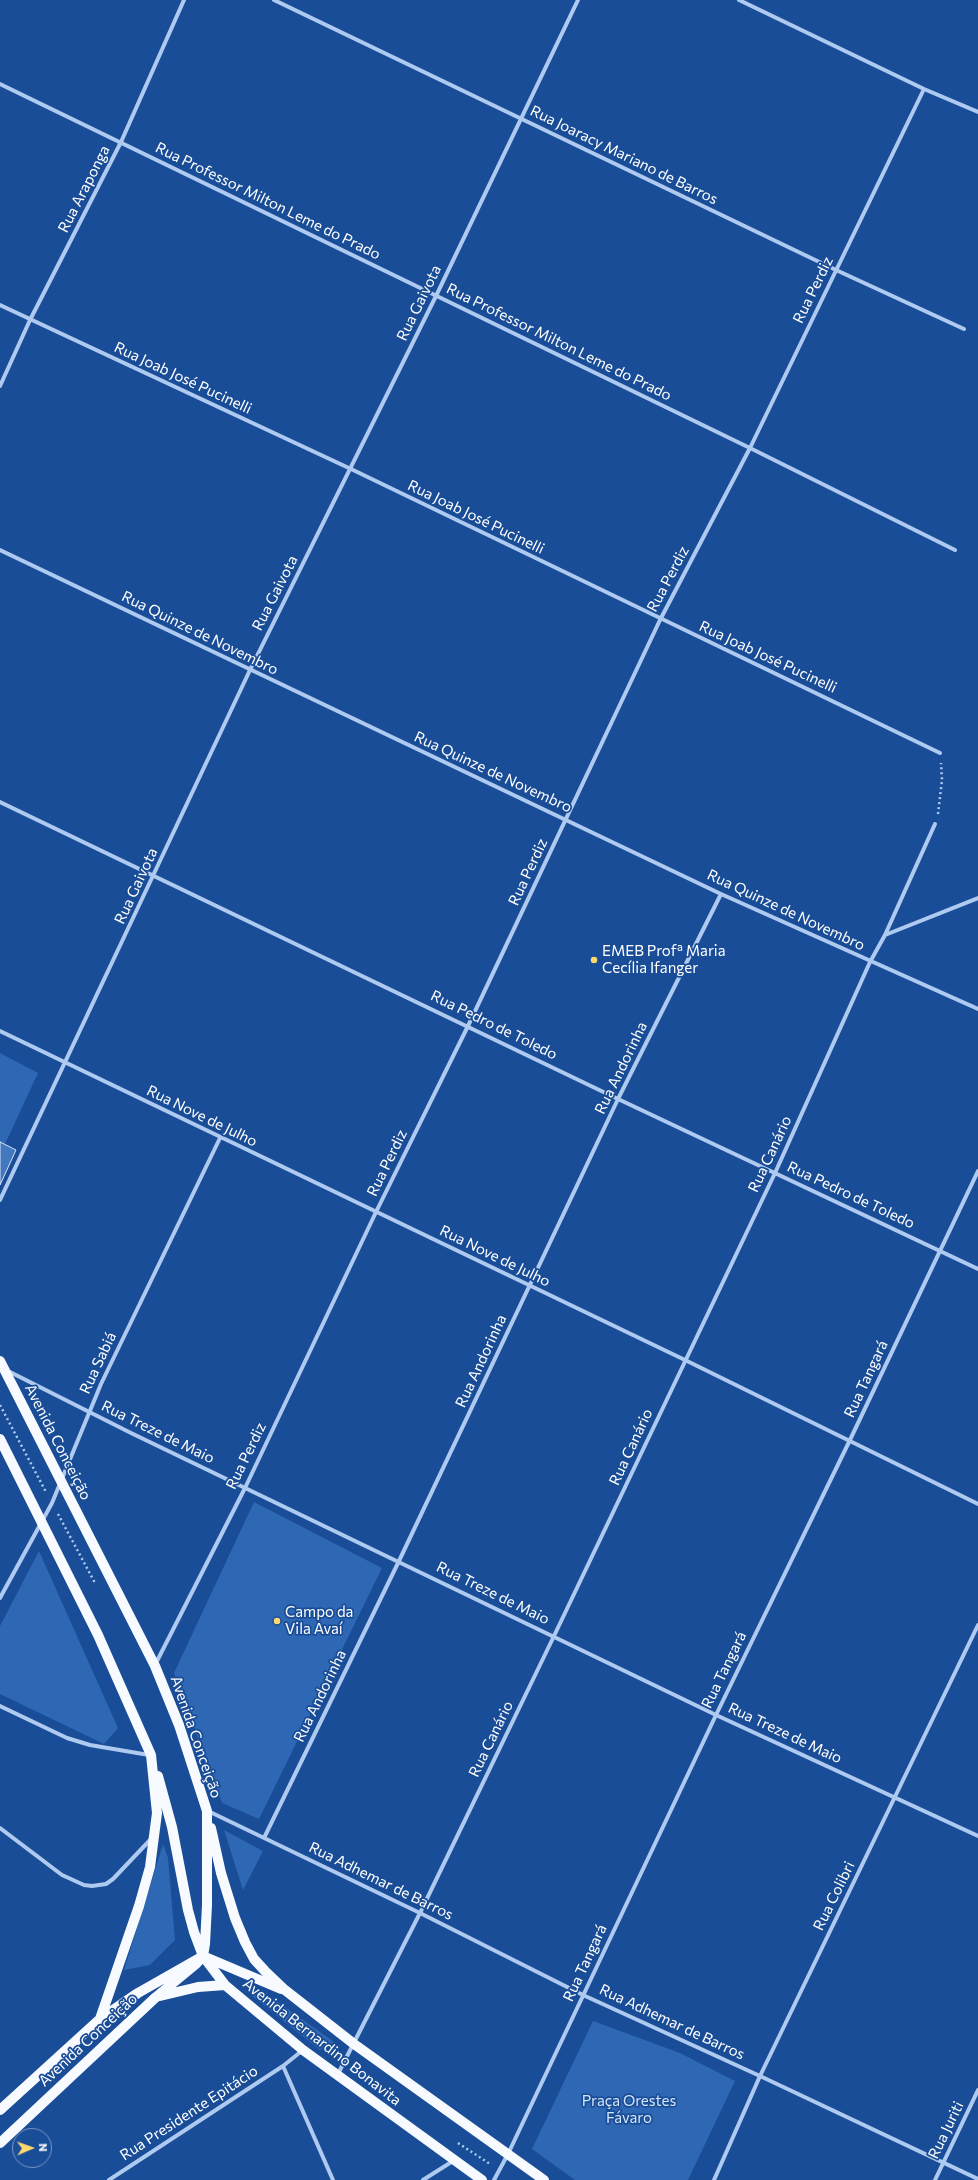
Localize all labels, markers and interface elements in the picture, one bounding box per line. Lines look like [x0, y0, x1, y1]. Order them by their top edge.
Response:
street label: Rua Joaracy Mariano de Barros [527, 102, 721, 208]
street label: Rua Professor Milton Leme do Prado [153, 139, 383, 263]
street label: Rua Araponga [54, 142, 114, 236]
street label: Rua Perdiz [789, 254, 837, 326]
street label: Rua Gaivota [393, 262, 445, 344]
street label: Rua Professor Milton Leme do Prado [444, 280, 674, 404]
street label: Rua Joab José Pucinelli [111, 338, 255, 418]
street label: Rua Joab José Pucinelli [405, 476, 547, 558]
street label: Rua Perdiz [643, 543, 693, 615]
street label: Rua Gaivota [248, 552, 302, 634]
street label: Rua Quinze de Novembro [119, 587, 281, 679]
street label: Rua Joab José Pucinelli [696, 617, 840, 697]
street label: Rua Quinze de Novembro [411, 728, 575, 816]
street label: Rua Perdiz [505, 836, 551, 908]
street label: Rua Gaivota [111, 845, 161, 927]
street label: Rua Quinze de Novembro [704, 866, 868, 954]
place label: EMEB Profª Maria Cecília Ifanger [602, 942, 726, 977]
marker: EMEB Profª Maria Cecília Ifanger [589, 955, 599, 965]
street label: Rua Pedro de Toledo [428, 987, 560, 1063]
street label: Rua Andorinha [591, 1019, 651, 1117]
street label: Rua Nove de Julho [144, 1081, 260, 1151]
street label: Rua Canário [744, 1113, 796, 1195]
street label: Rua Perdiz [363, 1127, 411, 1199]
street label: Rua Pedro de Toledo [784, 1158, 918, 1232]
street label: Rua Nove de Julho [437, 1221, 553, 1291]
street label: Rua Andorinha [452, 1312, 510, 1410]
street label: Rua Sabiá [76, 1329, 120, 1397]
street label: Rua Tangará [840, 1337, 892, 1421]
street label: Avenida Conceição [21, 1381, 95, 1503]
street label: Rua Treze de Maio [99, 1397, 217, 1467]
street label: Rua Canário [605, 1406, 657, 1488]
street label: Rua Perdiz [222, 1420, 270, 1492]
street label: Rua Treze de Maio [434, 1558, 552, 1628]
place label: Campo da Vila Avaí [285, 1603, 353, 1638]
marker: Campo da Vila Avaí [272, 1616, 282, 1626]
street label: Rua Tangará [698, 1629, 750, 1711]
street label: Rua Andorinha [290, 1647, 350, 1745]
street label: Avenida Conceição [167, 1673, 225, 1801]
street label: Rua Canário [465, 1698, 517, 1780]
street label: Rua Treze de Maio [725, 1699, 845, 1767]
street label: Rua Adhemar de Barros [306, 1838, 456, 1924]
street label: Rua Colibri [810, 1858, 858, 1934]
street label: Rua Tangará [559, 1921, 611, 2005]
street label: Avenida Bernardino Bonavita [239, 1975, 405, 2109]
street label: Rua Adhemar de Barros [596, 1980, 748, 2064]
street label: Avenida Conceição [35, 1990, 141, 2090]
street label: Rua Presidente Epitácio [117, 2062, 261, 2164]
park label: Praça Orestes Fávaro [582, 2092, 676, 2127]
street label: Rua Juriti [924, 2098, 968, 2162]
north arrow [12, 2128, 52, 2168]
text: N [37, 2143, 50, 2152]

